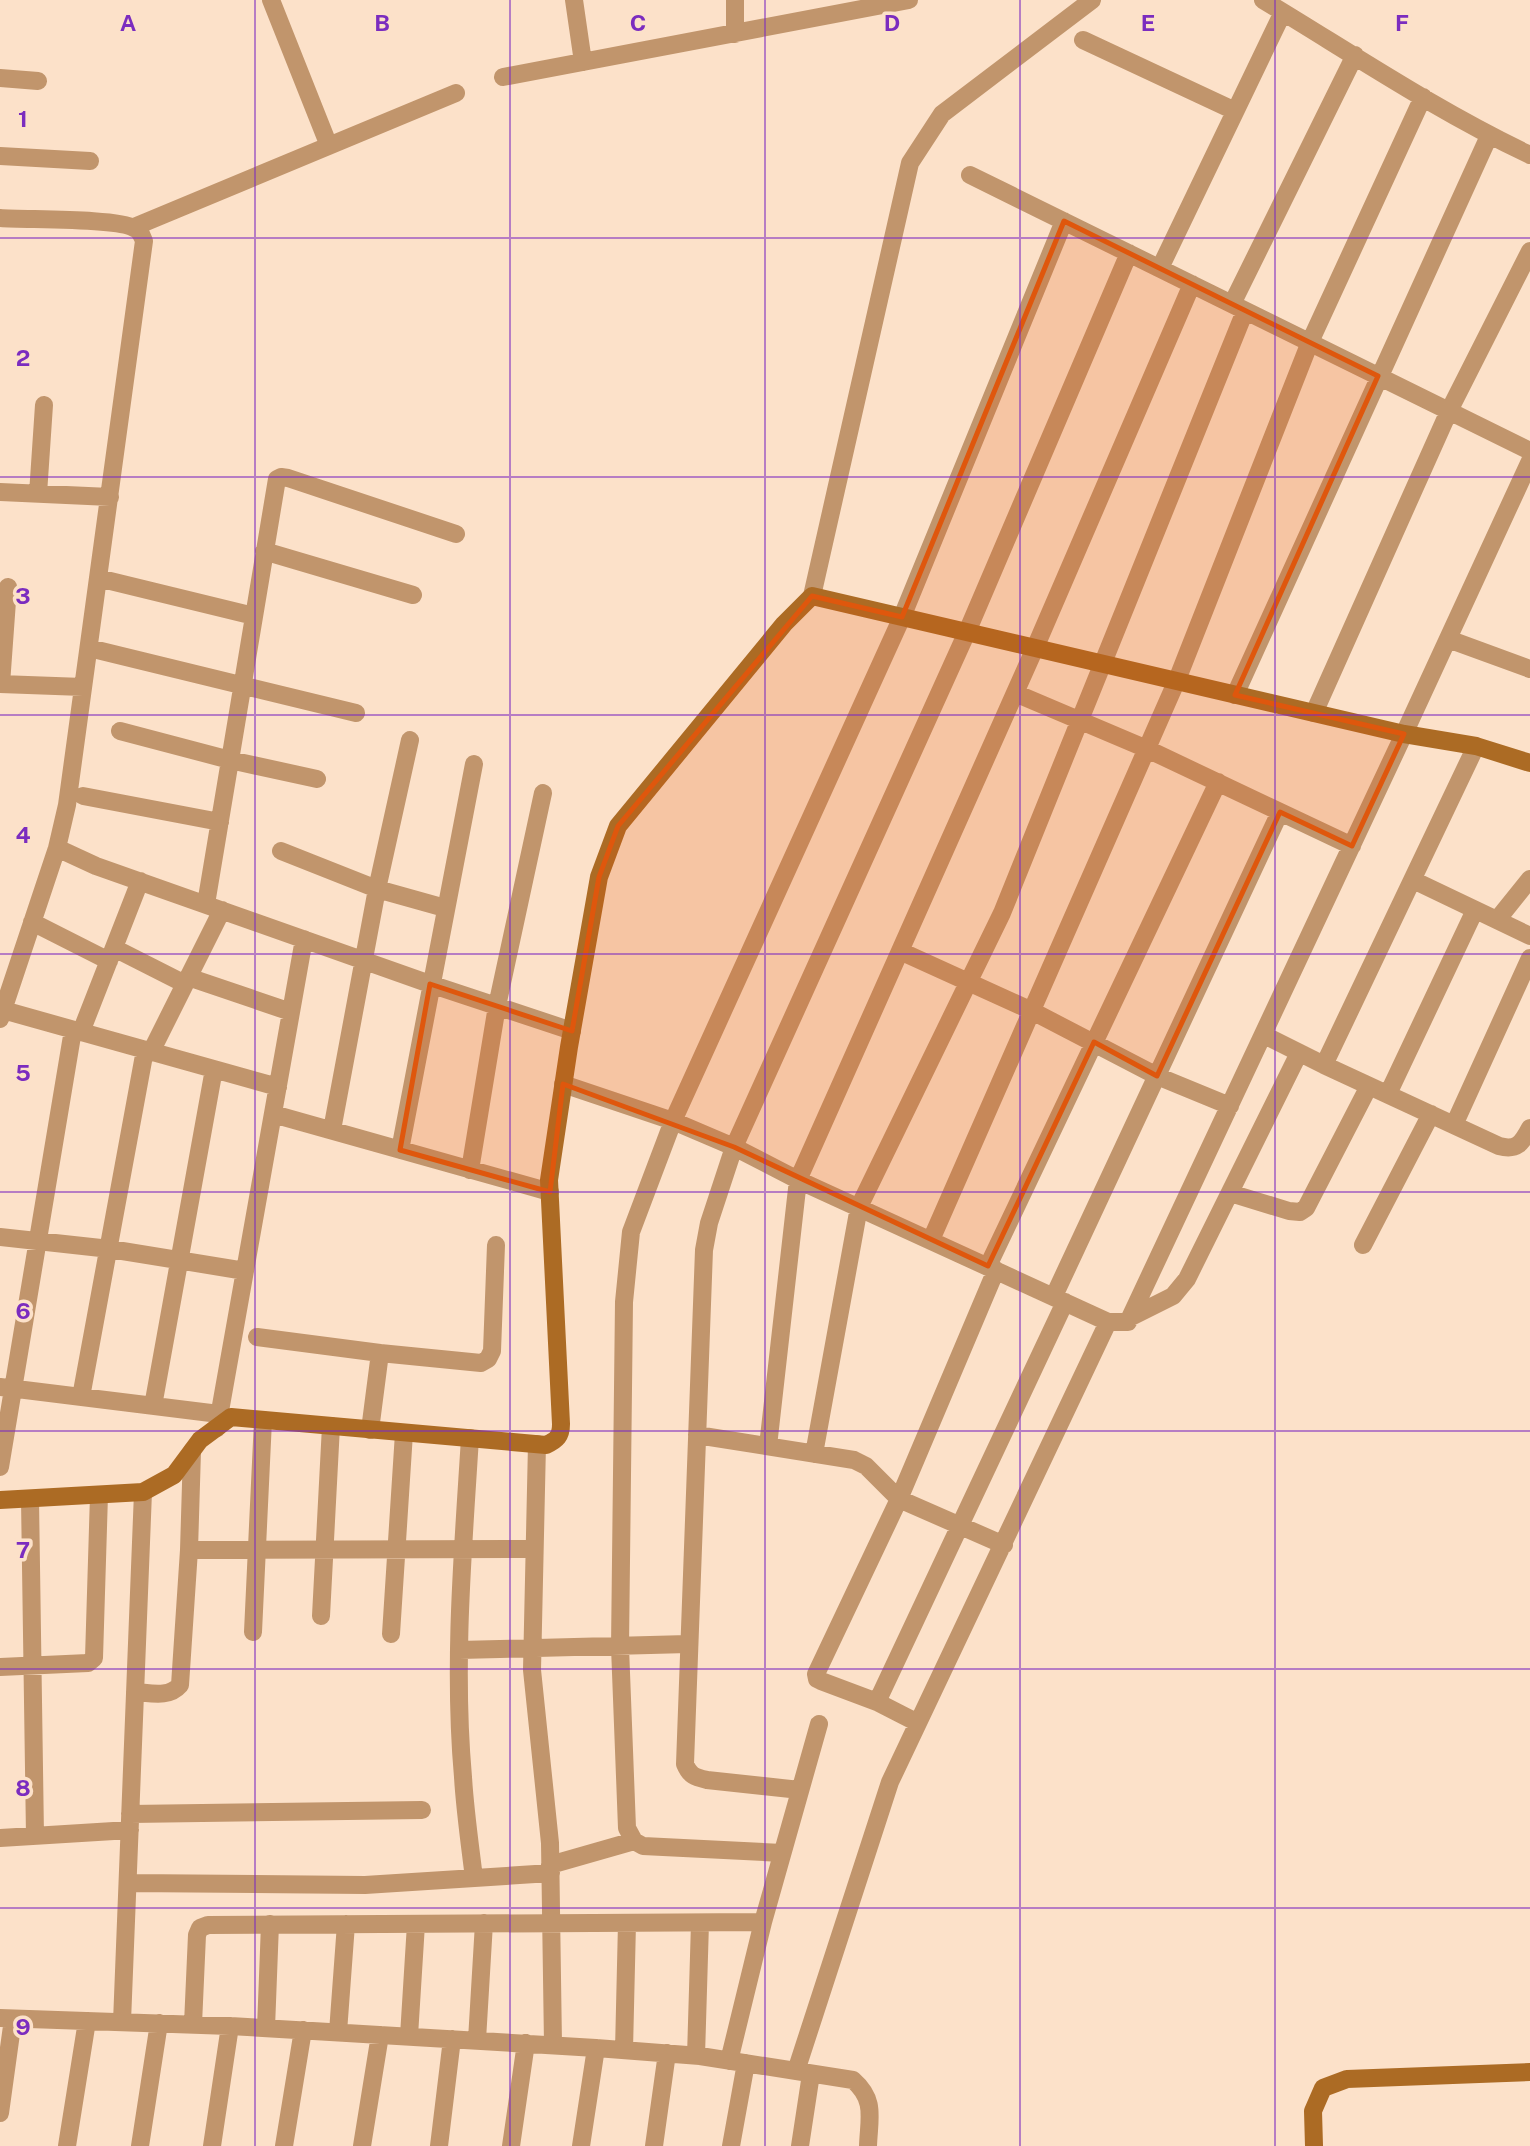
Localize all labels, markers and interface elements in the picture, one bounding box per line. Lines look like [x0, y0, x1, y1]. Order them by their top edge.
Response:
text: A [120, 9, 137, 36]
text: B [374, 9, 390, 36]
text: C [630, 9, 646, 36]
text: D [884, 9, 900, 36]
text: E [1141, 9, 1155, 36]
text: F [1395, 9, 1409, 36]
text: 1 [18, 105, 28, 132]
text: 2 [16, 344, 30, 371]
text: 3 [15, 582, 31, 609]
text: 4 [15, 821, 31, 848]
text: 5 [15, 1059, 31, 1086]
text: 6 [15, 1297, 31, 1324]
text: 7 [16, 1536, 30, 1563]
text: 8 [15, 1774, 31, 1801]
text: 9 [15, 2013, 31, 2040]

